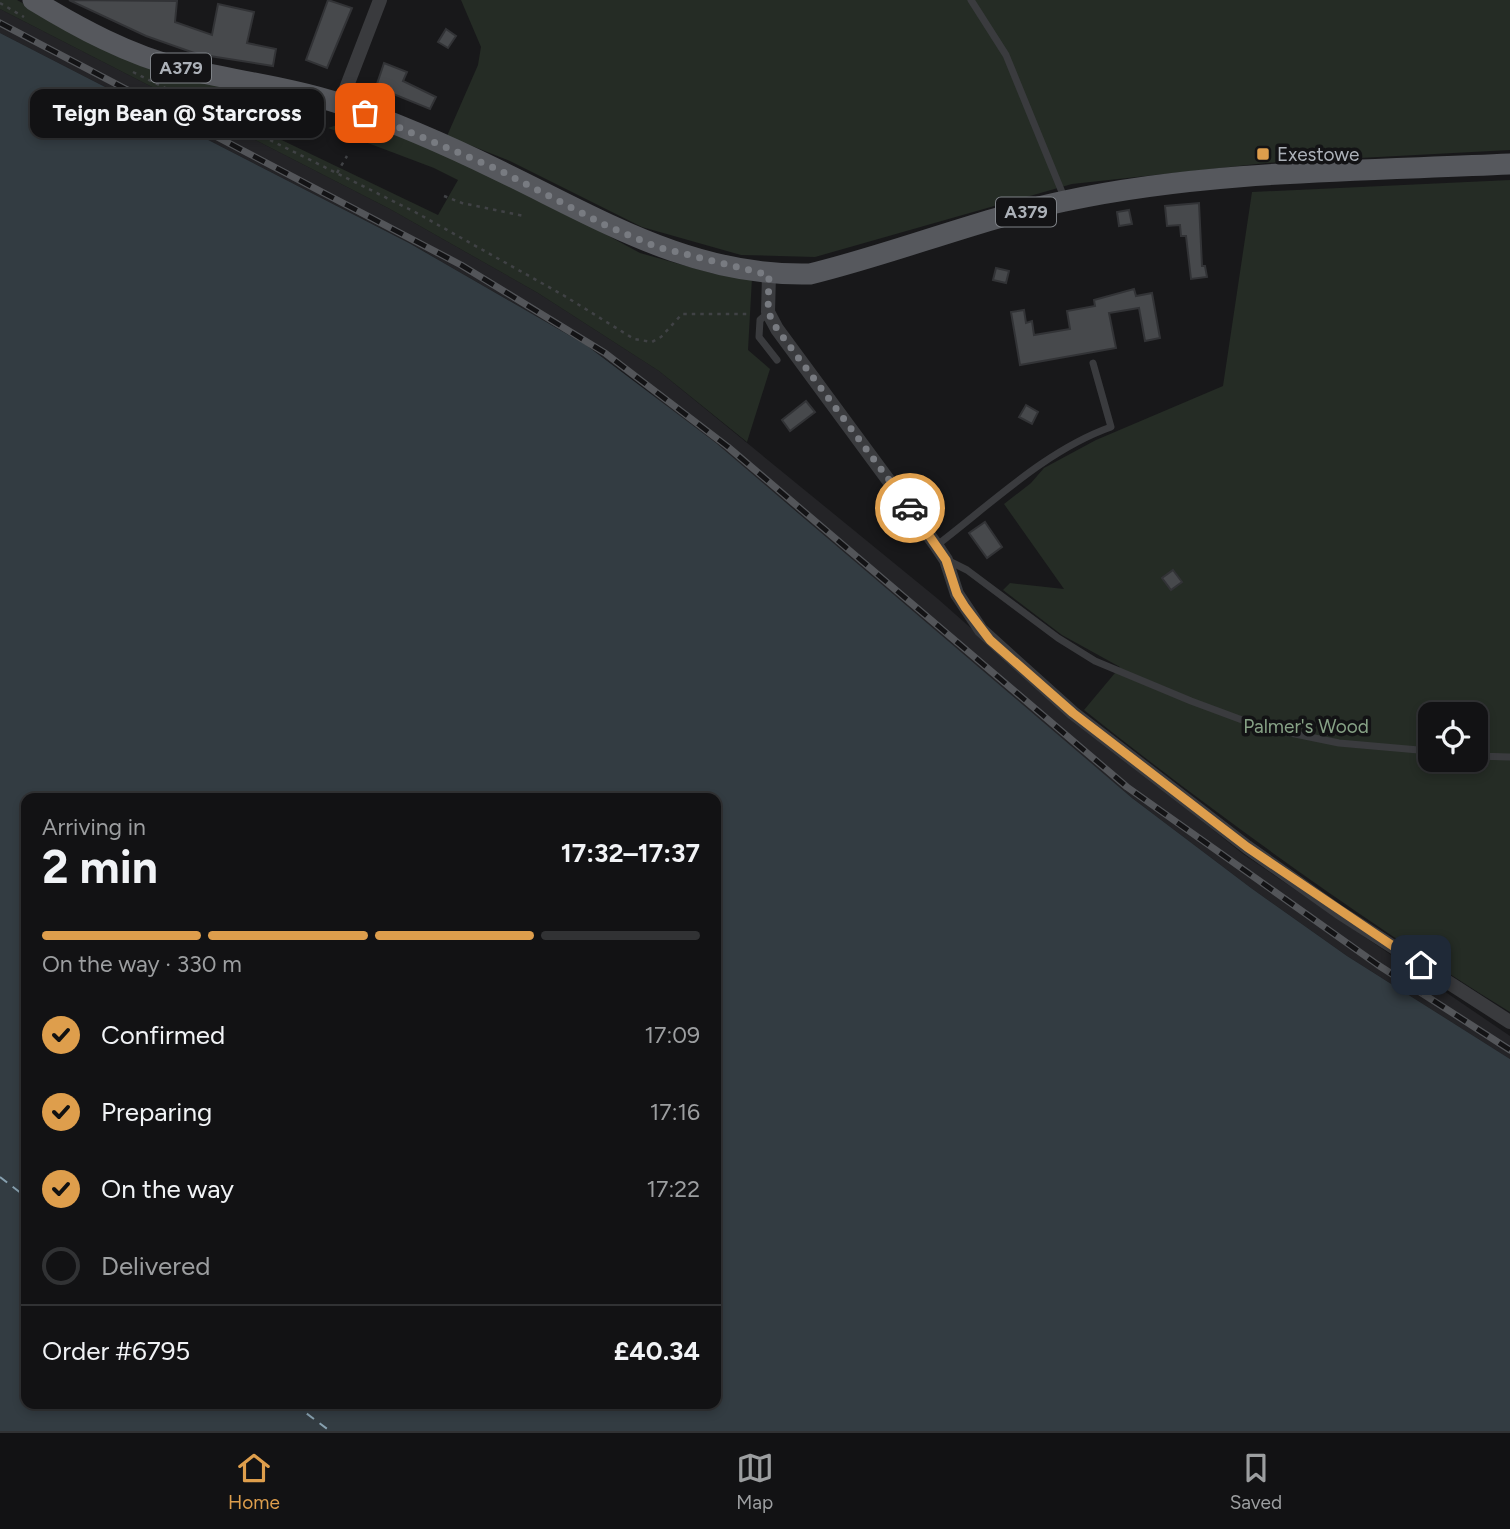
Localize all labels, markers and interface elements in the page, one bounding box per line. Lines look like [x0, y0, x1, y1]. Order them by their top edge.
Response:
road number: A379 [151, 54, 211, 82]
pin [335, 83, 395, 143]
callout: Teign Bean @ Starcross [29, 88, 323, 138]
icon: bag [346, 94, 384, 132]
text: Teign Bean @ Starcross [53, 99, 301, 127]
place label: Exestowe [1277, 143, 1359, 166]
marker: Exestowe [1255, 146, 1271, 162]
road number: A379 [996, 197, 1056, 226]
courier [875, 473, 945, 543]
icon: car [891, 489, 929, 527]
map controls [1418, 702, 1488, 772]
button: locate [1418, 702, 1488, 772]
park label: Palmer's Wood [1243, 715, 1369, 738]
text: Arriving in [42, 813, 146, 841]
text: 17:32–17:37 [561, 837, 700, 869]
text: 2 min [42, 839, 158, 895]
pin [1391, 935, 1451, 995]
icon: home [1402, 946, 1440, 984]
text: On the way · 330 m [42, 950, 242, 978]
icon: check [42, 1016, 80, 1054]
text: Confirmed [101, 1019, 225, 1051]
text: 17:09 [645, 1021, 700, 1049]
icon: check [42, 1093, 80, 1131]
text: Preparing [101, 1096, 212, 1128]
text: 17:16 [650, 1098, 700, 1126]
icon: check [42, 1170, 80, 1208]
text: On the way [101, 1173, 234, 1205]
text: 17:22 [647, 1175, 700, 1203]
text: Delivered [101, 1250, 210, 1282]
text: Order #6795 [42, 1335, 190, 1367]
text: £40.34 [614, 1335, 700, 1367]
tab: Home [228, 1449, 280, 1514]
tab: Map [736, 1449, 774, 1514]
tab: Saved [1230, 1449, 1282, 1514]

